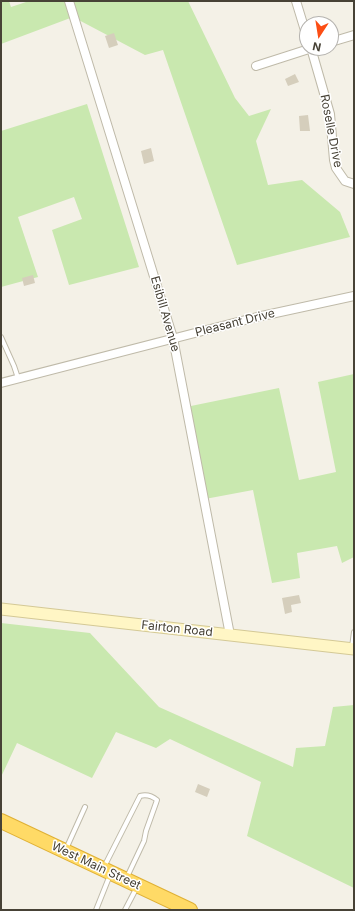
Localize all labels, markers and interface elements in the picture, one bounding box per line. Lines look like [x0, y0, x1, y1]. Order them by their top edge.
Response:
north arrow [299, 16, 339, 56]
text: N [311, 39, 322, 54]
street label: Roselle Drive [317, 93, 345, 169]
street label: Esibill Avenue [147, 275, 183, 353]
street label: Pleasant Drive [194, 306, 276, 340]
street label: Fairton Road [141, 618, 213, 640]
street label: West Main Street [49, 839, 143, 893]

